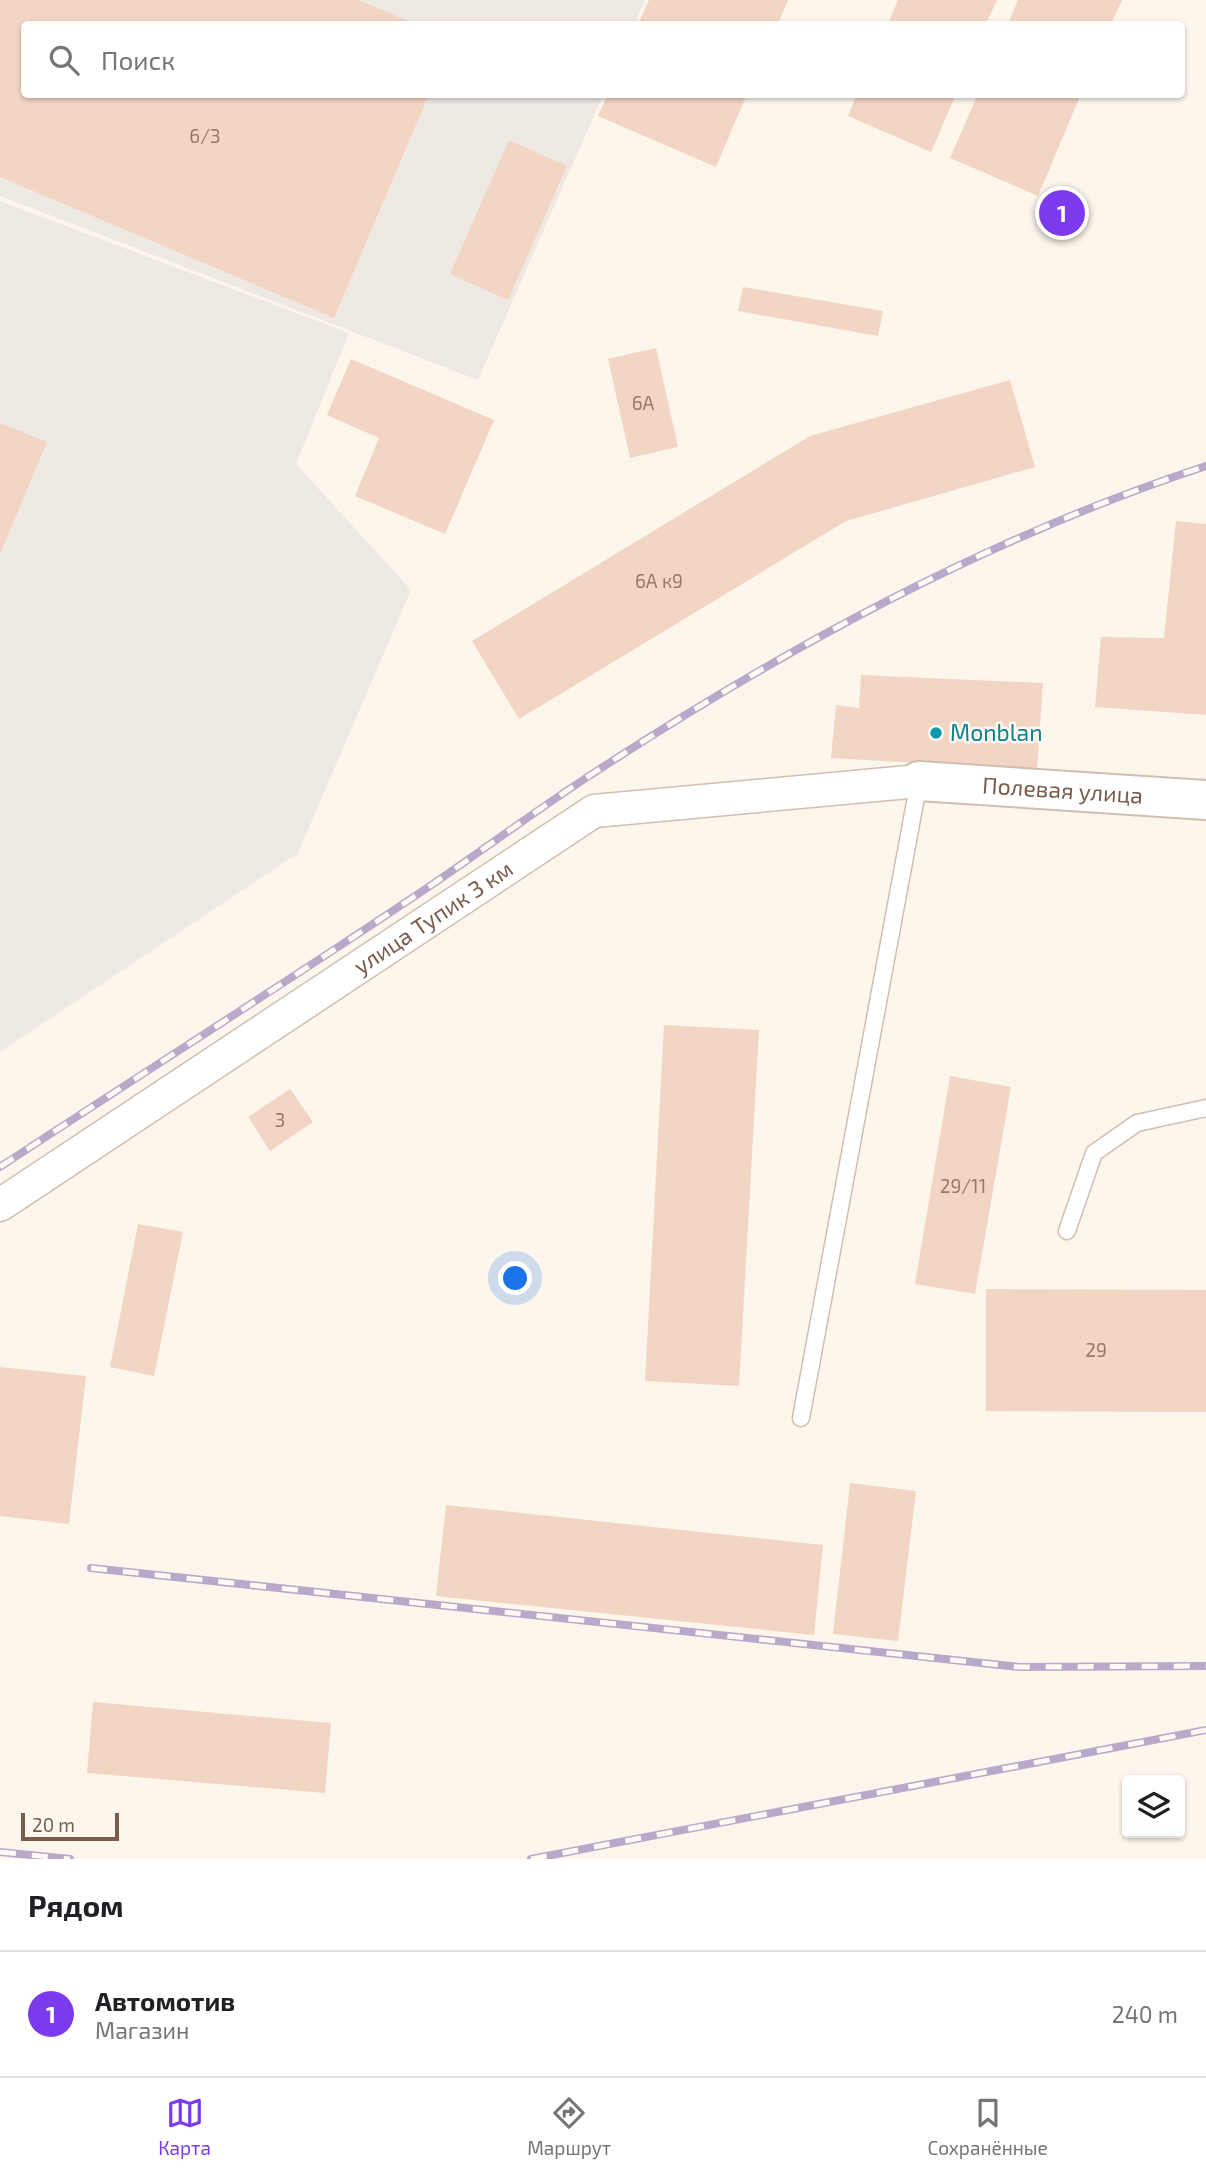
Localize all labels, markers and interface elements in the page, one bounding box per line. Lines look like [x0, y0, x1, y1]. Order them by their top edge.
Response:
search box [21, 21, 1185, 98]
icon: search [45, 41, 83, 79]
text: Поиск [101, 44, 175, 75]
house number: 6/3 [189, 124, 221, 147]
pin: 1 [1039, 187, 1085, 239]
house number: 6А [632, 391, 655, 414]
house number: 6А к9 [635, 569, 683, 592]
place label: Monblan [950, 718, 1043, 746]
marker: Monblan [928, 725, 944, 741]
street label: Полевая улица [981, 770, 1144, 809]
street label: улица Тупик 3 км [348, 854, 518, 980]
house number: 3 [275, 1108, 285, 1131]
house number: 29/11 [940, 1174, 986, 1197]
your location [498, 1261, 532, 1295]
house number: 29 [1085, 1338, 1107, 1361]
map controls [1122, 1775, 1185, 1838]
button: layers [1122, 1775, 1185, 1838]
scale bar [21, 1810, 119, 1842]
text: 20 m [32, 1813, 75, 1836]
text: Рядом [28, 1887, 124, 1923]
text: Автомотив [95, 1985, 235, 2016]
text: 1 [46, 2000, 56, 2028]
text: 240 m [1112, 2000, 1178, 2028]
text: Магазин [95, 2016, 189, 2044]
tab: Карта [158, 2094, 211, 2159]
tab: Маршрут [527, 2094, 611, 2159]
tab: Сохранённые [927, 2094, 1048, 2159]

